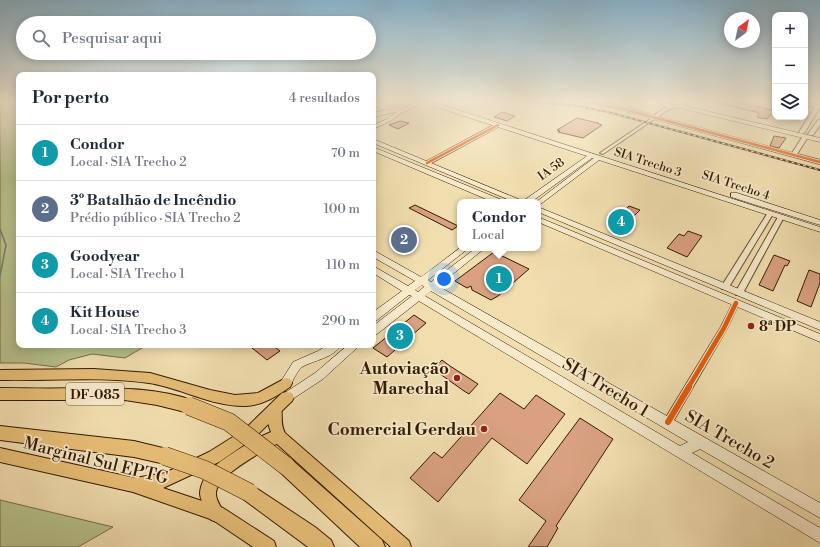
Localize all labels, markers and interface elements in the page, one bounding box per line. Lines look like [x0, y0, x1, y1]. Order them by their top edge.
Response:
north arrow [724, 12, 760, 48]
map controls [772, 12, 808, 120]
button: + [772, 12, 808, 48]
search box [16, 16, 376, 60]
icon: search [30, 27, 52, 49]
text: Pesquisar aqui [62, 29, 162, 48]
button: − [772, 48, 808, 84]
button: layers [772, 84, 808, 120]
text: Por perto [32, 87, 109, 109]
text: 4 resultados [289, 90, 360, 106]
text: Condor [70, 135, 125, 154]
street label: SIA Trecho 3 [612, 144, 684, 181]
text: 1 [42, 145, 48, 161]
text: 70 m [331, 145, 360, 161]
text: Local · SIA Trecho 2 [70, 154, 187, 170]
street label: IA 58 [535, 155, 568, 184]
street label: SIA Trecho 4 [700, 167, 772, 204]
text: 3º Batalhão de Incêndio [70, 191, 236, 210]
popup [457, 199, 541, 251]
text: 2 [41, 201, 49, 217]
text: 100 m [324, 201, 360, 217]
pin: 4 [608, 207, 634, 237]
text: Condor [472, 208, 526, 227]
text: Prédio público · SIA Trecho 2 [70, 210, 241, 226]
pin: 2 [391, 225, 417, 255]
text: Local [472, 227, 505, 243]
text: Goodyear [70, 247, 140, 266]
text: 3 [41, 257, 49, 273]
text: 110 m [326, 257, 360, 273]
pin: 1 [486, 264, 512, 294]
text: Local · SIA Trecho 1 [70, 266, 185, 282]
your location [434, 269, 454, 289]
text: Kit House [70, 303, 140, 322]
text: 4 [41, 313, 49, 329]
text: 290 m [322, 313, 360, 329]
place label: 8ª DP [759, 318, 796, 336]
pin: 3 [387, 321, 413, 351]
marker: 8ª DP [746, 321, 756, 331]
text: Local · SIA Trecho 3 [70, 322, 186, 338]
street label: SIA Trecho 1 [558, 353, 653, 423]
place label: Autoviação Marechal [359, 358, 449, 400]
marker: Autoviação Marechal [452, 373, 462, 383]
road number: DF-085 [66, 383, 124, 405]
street label: SIA Trecho 2 [681, 405, 778, 474]
place label: Comercial Gerdau [328, 419, 477, 441]
marker: Comercial Gerdau [479, 424, 489, 434]
street label: Marginal Sul EPTG [21, 432, 171, 490]

